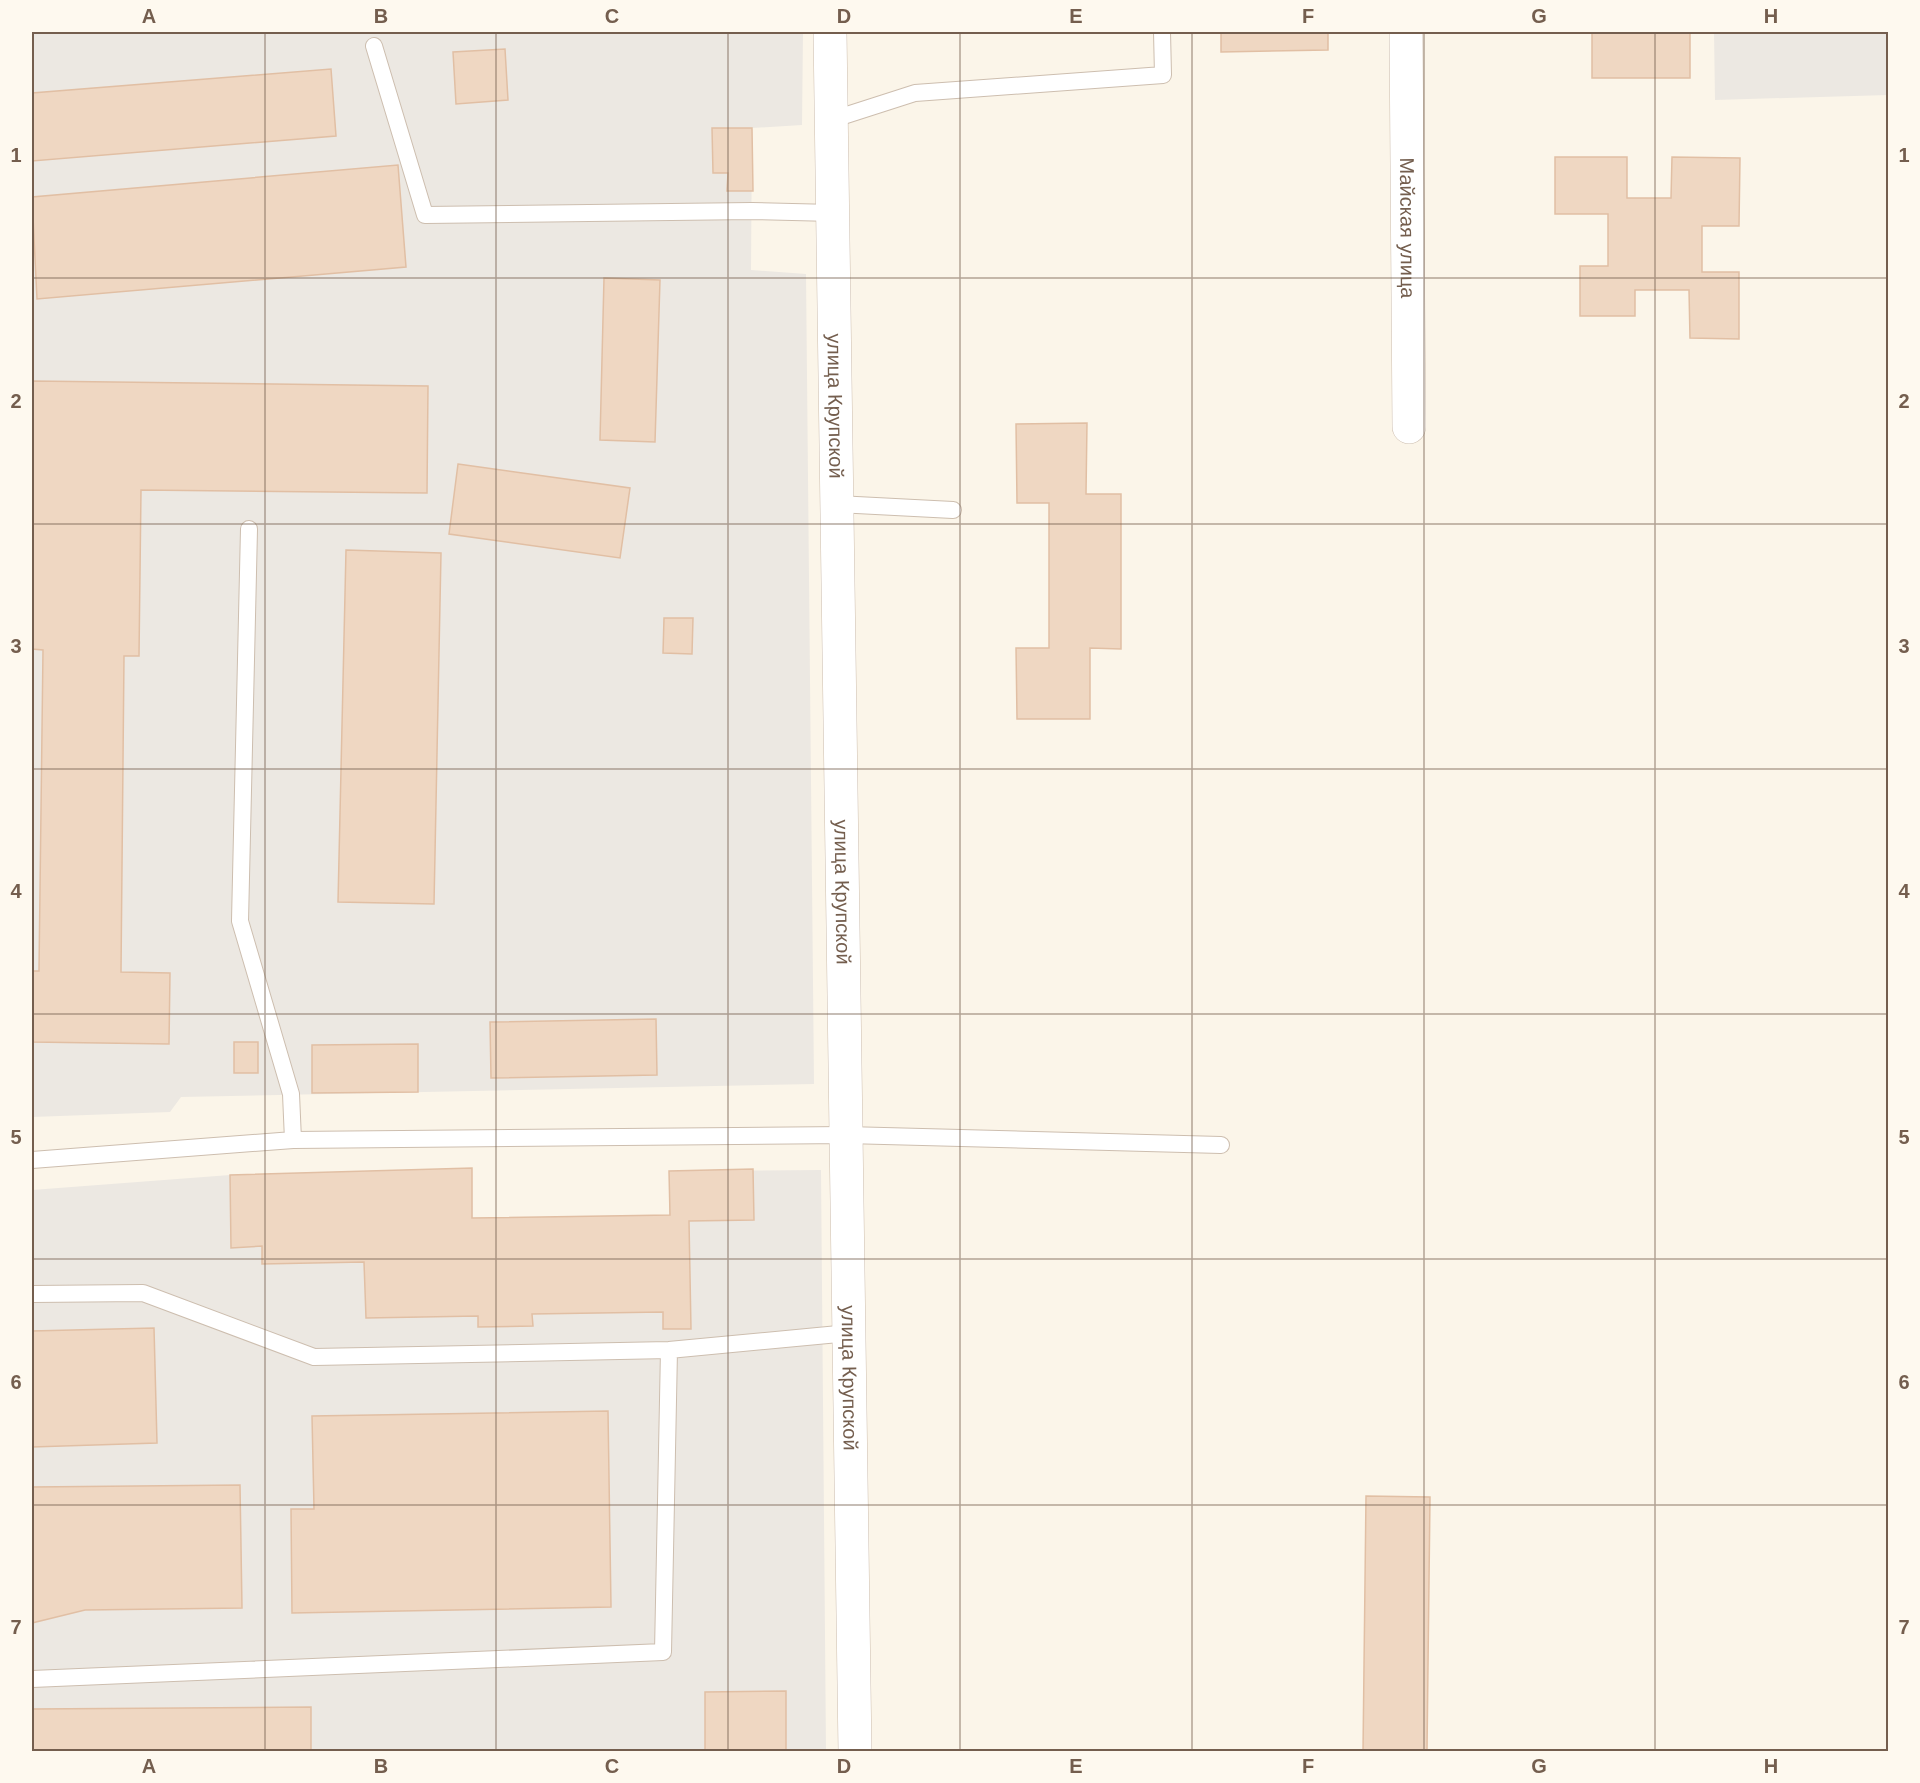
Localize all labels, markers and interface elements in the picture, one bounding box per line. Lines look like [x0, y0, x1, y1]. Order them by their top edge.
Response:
text: A [142, 5, 156, 27]
text: B [374, 5, 388, 27]
text: C [605, 5, 619, 27]
text: D [837, 5, 851, 27]
text: E [1069, 5, 1083, 27]
text: F [1302, 5, 1314, 27]
text: G [1531, 5, 1547, 27]
text: H [1764, 5, 1778, 27]
text: 1 [10, 144, 22, 166]
text: 1 [1898, 144, 1910, 166]
street label: Майская улица [1396, 157, 1419, 299]
street label: улица Крупской [823, 333, 847, 479]
text: 2 [10, 390, 22, 412]
text: 2 [1898, 390, 1910, 412]
text: 3 [10, 635, 22, 657]
text: 3 [1898, 635, 1910, 657]
street label: улица Крупской [830, 819, 855, 965]
text: 4 [10, 880, 22, 902]
text: 4 [1898, 880, 1910, 902]
text: 5 [10, 1126, 22, 1148]
text: 5 [1898, 1126, 1910, 1148]
street label: улица Крупской [838, 1305, 862, 1451]
text: 6 [10, 1371, 22, 1393]
text: 6 [1898, 1371, 1910, 1393]
text: 7 [10, 1616, 22, 1638]
text: 7 [1898, 1616, 1910, 1638]
text: A [142, 1755, 156, 1777]
text: B [374, 1755, 388, 1777]
text: C [605, 1755, 619, 1777]
text: D [837, 1755, 851, 1777]
text: E [1069, 1755, 1083, 1777]
text: F [1302, 1755, 1314, 1777]
text: G [1531, 1755, 1547, 1777]
text: H [1764, 1755, 1778, 1777]

